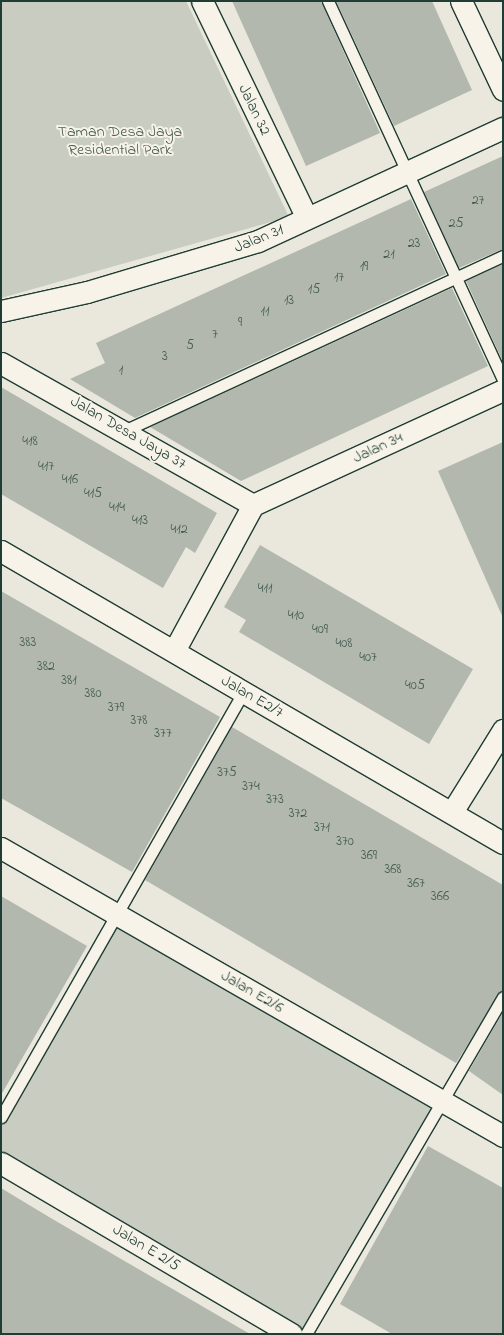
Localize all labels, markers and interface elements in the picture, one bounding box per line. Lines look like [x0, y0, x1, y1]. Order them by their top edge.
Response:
street label: Jalan 32 [233, 81, 275, 139]
park label: Taman Desa Jaya Residential Park [58, 122, 182, 160]
house number: 27 [472, 193, 484, 209]
house number: 25 [449, 216, 463, 232]
street label: Jalan 31 [232, 220, 286, 258]
house number: 23 [408, 236, 420, 252]
house number: 21 [383, 247, 395, 263]
house number: 19 [360, 259, 368, 275]
house number: 17 [334, 270, 344, 286]
house number: 15 [308, 282, 320, 298]
house number: 13 [284, 293, 294, 309]
house number: 11 [261, 304, 269, 320]
house number: 9 [238, 315, 242, 331]
house number: 7 [212, 327, 218, 343]
house number: 5 [186, 338, 194, 354]
house number: 3 [162, 349, 168, 365]
house number: 1 [119, 363, 123, 379]
street label: Jalan Desa Jaya 37 [67, 392, 189, 474]
street label: Jalan 34 [350, 428, 406, 468]
house number: 418 [22, 434, 38, 450]
house number: 417 [38, 459, 54, 475]
house number: 416 [62, 472, 78, 488]
house number: 415 [84, 486, 102, 502]
house number: 414 [109, 500, 125, 516]
house number: 413 [132, 513, 148, 529]
house number: 412 [170, 522, 188, 538]
house number: 411 [258, 581, 272, 597]
house number: 410 [288, 608, 304, 624]
house number: 409 [312, 622, 328, 638]
house number: 383 [20, 635, 36, 651]
house number: 408 [335, 636, 353, 652]
house number: 407 [359, 650, 377, 666]
house number: 382 [37, 659, 55, 675]
street label: Jalan E2/7 [217, 671, 287, 723]
house number: 381 [61, 673, 77, 689]
house number: 405 [405, 678, 425, 694]
house number: 380 [84, 686, 102, 702]
house number: 379 [108, 700, 124, 716]
house number: 378 [131, 713, 147, 729]
house number: 377 [154, 726, 172, 742]
house number: 375 [217, 765, 237, 781]
house number: 374 [242, 779, 260, 795]
house number: 373 [266, 792, 284, 808]
house number: 372 [289, 806, 307, 822]
house number: 371 [314, 820, 330, 836]
house number: 370 [336, 834, 354, 850]
house number: 369 [361, 848, 377, 864]
house number: 368 [384, 862, 402, 878]
house number: 367 [407, 876, 425, 892]
house number: 366 [431, 889, 449, 905]
street label: Jalan E2/6 [217, 966, 287, 1018]
street label: Jalan E 2/5 [109, 1220, 183, 1276]

